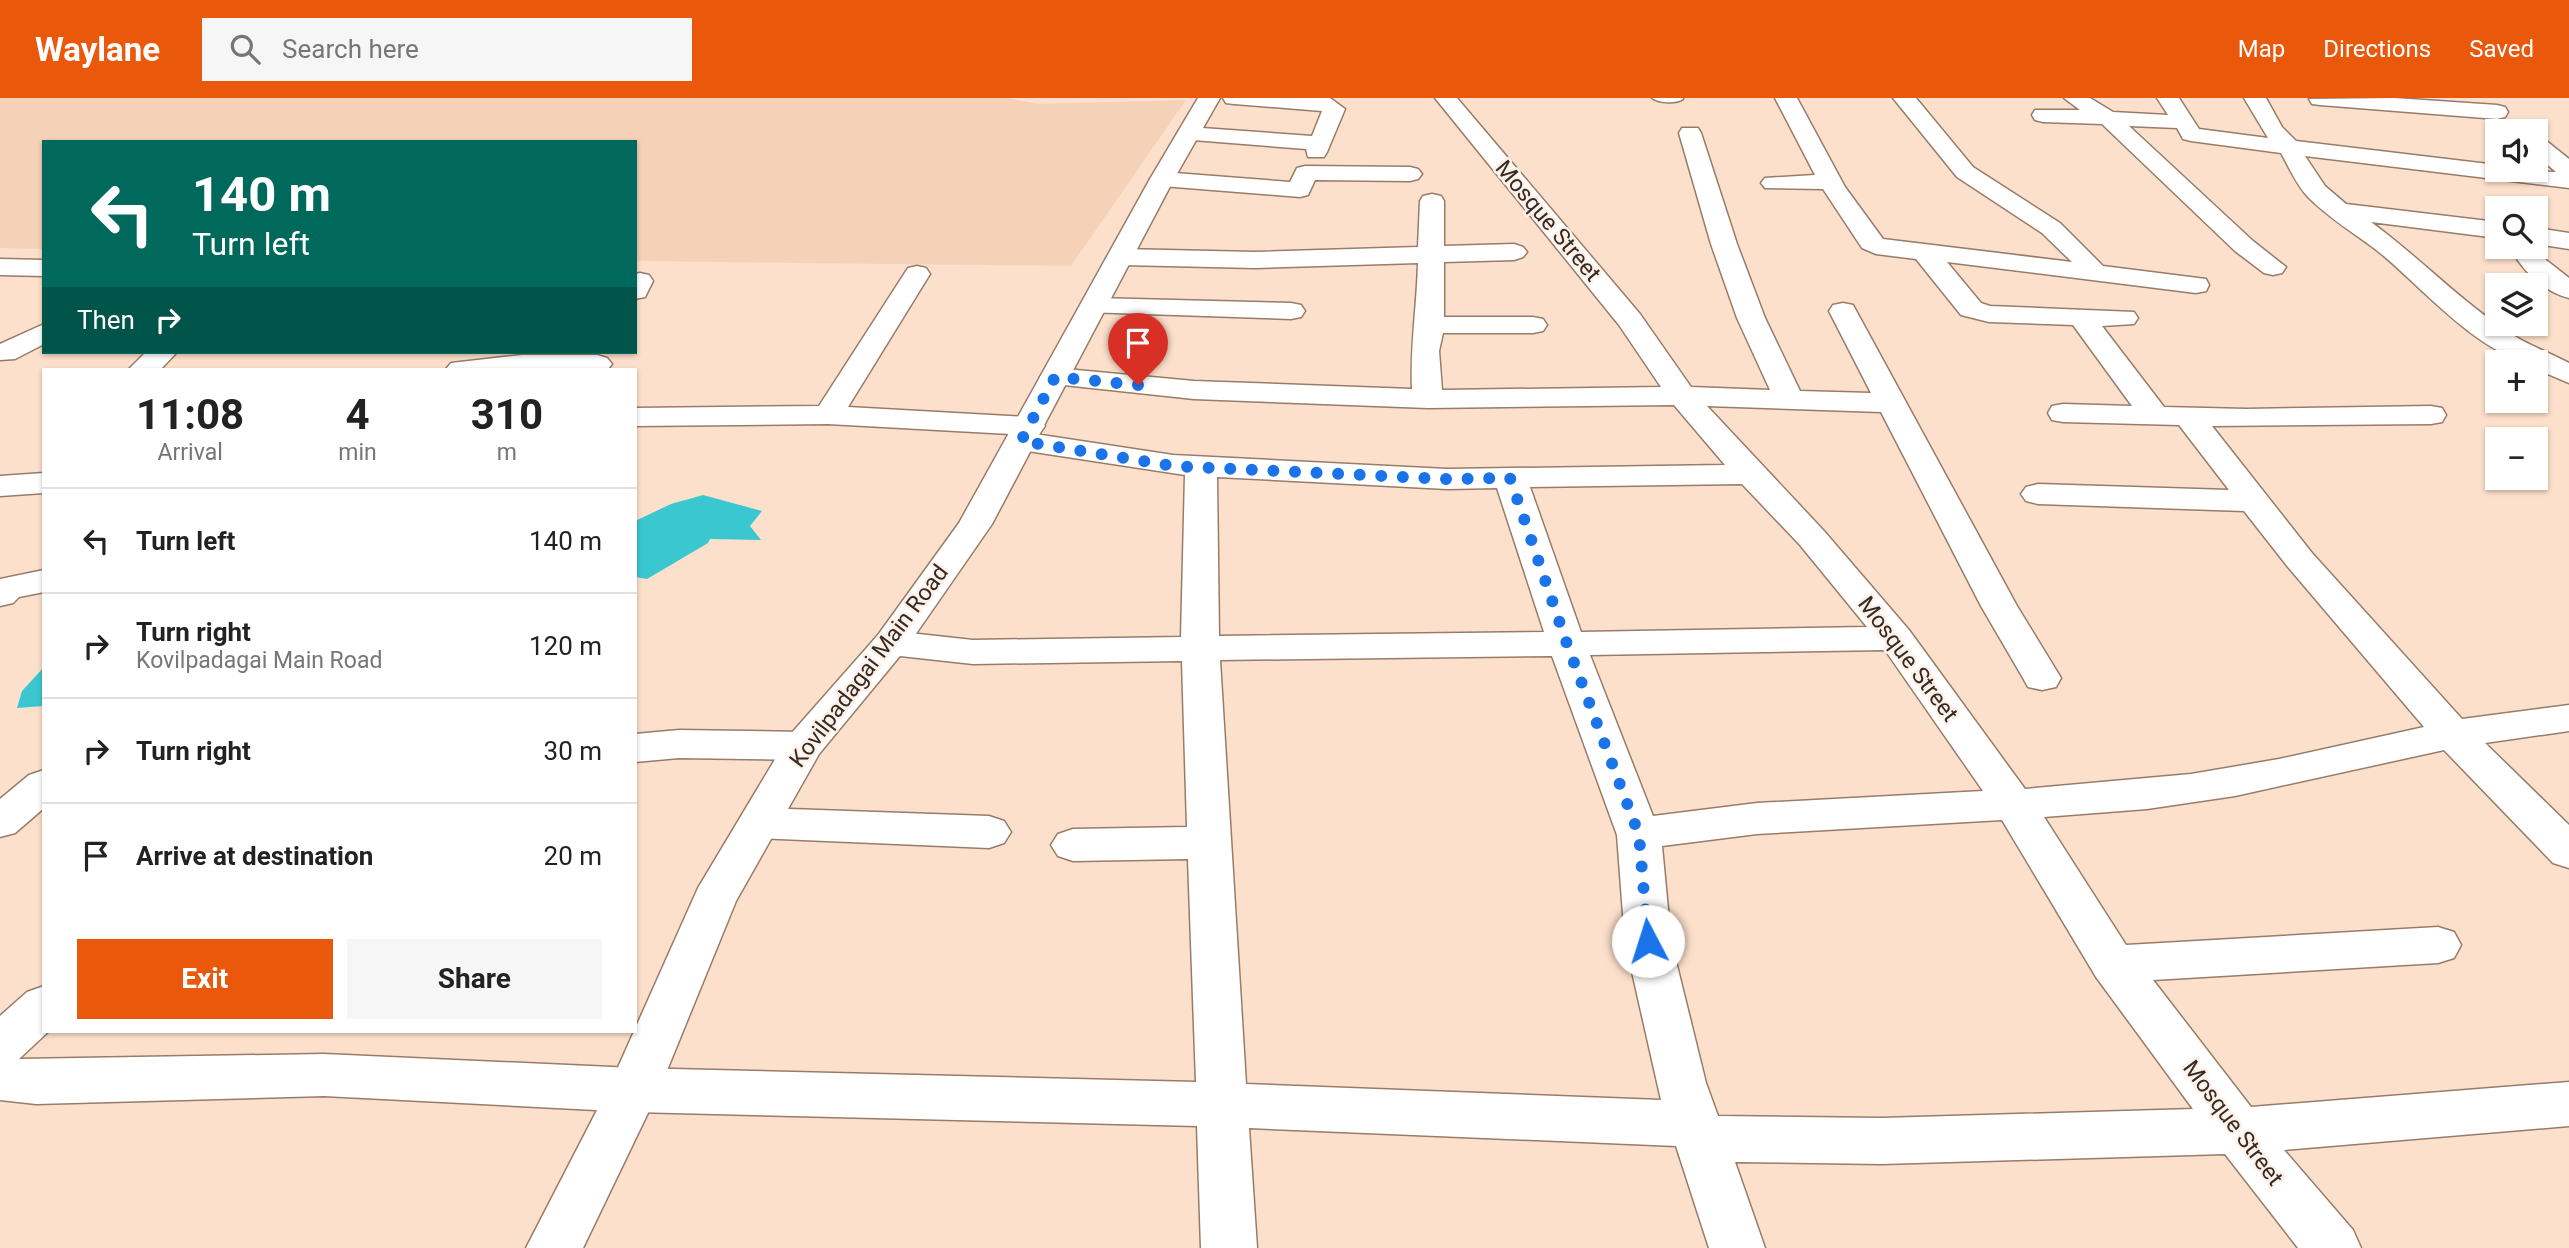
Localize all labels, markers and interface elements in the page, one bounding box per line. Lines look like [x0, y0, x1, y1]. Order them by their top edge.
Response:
search box [202, 18, 692, 81]
text: Waylane [35, 30, 160, 69]
icon: search [226, 30, 264, 68]
text: Search here [282, 34, 419, 64]
text: Map [2238, 35, 2285, 63]
text: Directions [2323, 35, 2431, 63]
text: Saved [2469, 35, 2534, 63]
map controls [2485, 119, 2548, 490]
button: sound [2485, 119, 2548, 182]
street label: Mosque Street [1490, 155, 1606, 287]
text: 140 m [192, 166, 331, 223]
icon: left [77, 168, 168, 259]
button: search [2485, 196, 2548, 259]
text: Turn left [192, 225, 310, 263]
button: layers [2485, 273, 2548, 336]
icon: right [149, 301, 187, 339]
text: Then [77, 305, 135, 335]
pin [1108, 313, 1168, 385]
icon: arrive [1119, 324, 1157, 362]
button: + [2485, 350, 2548, 413]
text: 11:08 [136, 390, 244, 439]
text: 4 [345, 390, 370, 439]
text: 310 [471, 390, 543, 439]
button: − [2485, 427, 2548, 490]
text: Arrival [157, 439, 223, 466]
text: min [338, 439, 377, 466]
text: m [497, 439, 517, 466]
icon: left [77, 522, 115, 560]
text: Turn left [136, 526, 235, 556]
text: 140 m [529, 526, 602, 556]
street label: Kovilpadagai Main Road [784, 559, 954, 773]
street label: Mosque Street [1852, 591, 1964, 727]
text: Turn right [136, 617, 251, 647]
icon: right [77, 627, 115, 665]
text: 120 m [529, 631, 602, 661]
text: Kovilpadagai Main Road [136, 647, 382, 674]
icon: right [77, 732, 115, 770]
text: Turn right [136, 736, 251, 766]
text: 30 m [544, 736, 602, 766]
icon: arrive [77, 837, 115, 875]
text: Arrive at destination [136, 841, 373, 871]
text: 20 m [544, 841, 602, 871]
position arrow [1611, 904, 1685, 978]
button: Exit [77, 939, 333, 1019]
button: Share [347, 939, 602, 1019]
street label: Mosque Street [2177, 1055, 2289, 1191]

